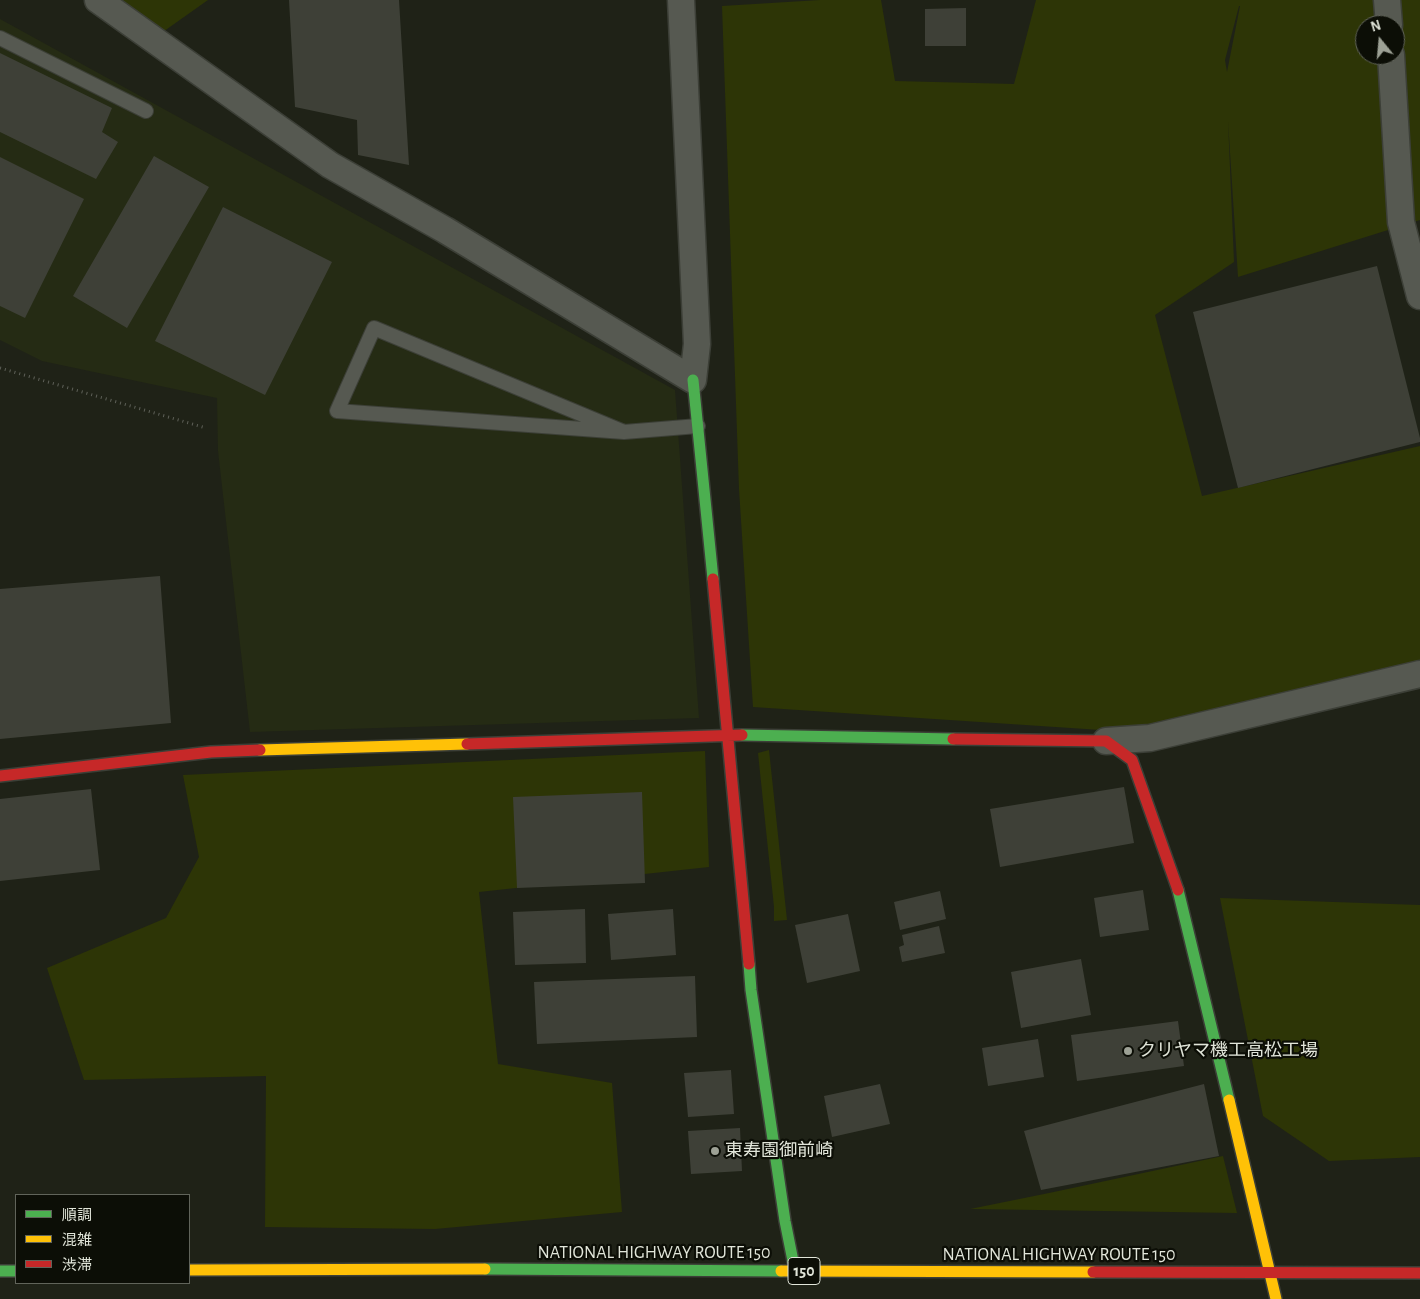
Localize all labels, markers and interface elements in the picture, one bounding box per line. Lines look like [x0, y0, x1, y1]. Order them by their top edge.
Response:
north arrow [1355, 15, 1405, 65]
text: N [1369, 18, 1383, 35]
place label: クリヤマ機工高松工場 [1138, 1040, 1318, 1062]
marker: クリヤマ機工高松工場 [1122, 1045, 1134, 1057]
place label: 東寿園御前崎 [725, 1140, 833, 1162]
marker: 東寿園御前崎 [709, 1145, 721, 1157]
legend [15, 1194, 190, 1284]
text: 順調 [62, 1208, 92, 1223]
text: 混雑 [62, 1233, 92, 1248]
street label: NATIONAL HIGHWAY ROUTE 150 [537, 1242, 771, 1264]
street label: NATIONAL HIGHWAY ROUTE 150 [942, 1244, 1176, 1266]
text: 渋滞 [62, 1258, 92, 1273]
road number: 150 [788, 1258, 820, 1284]

